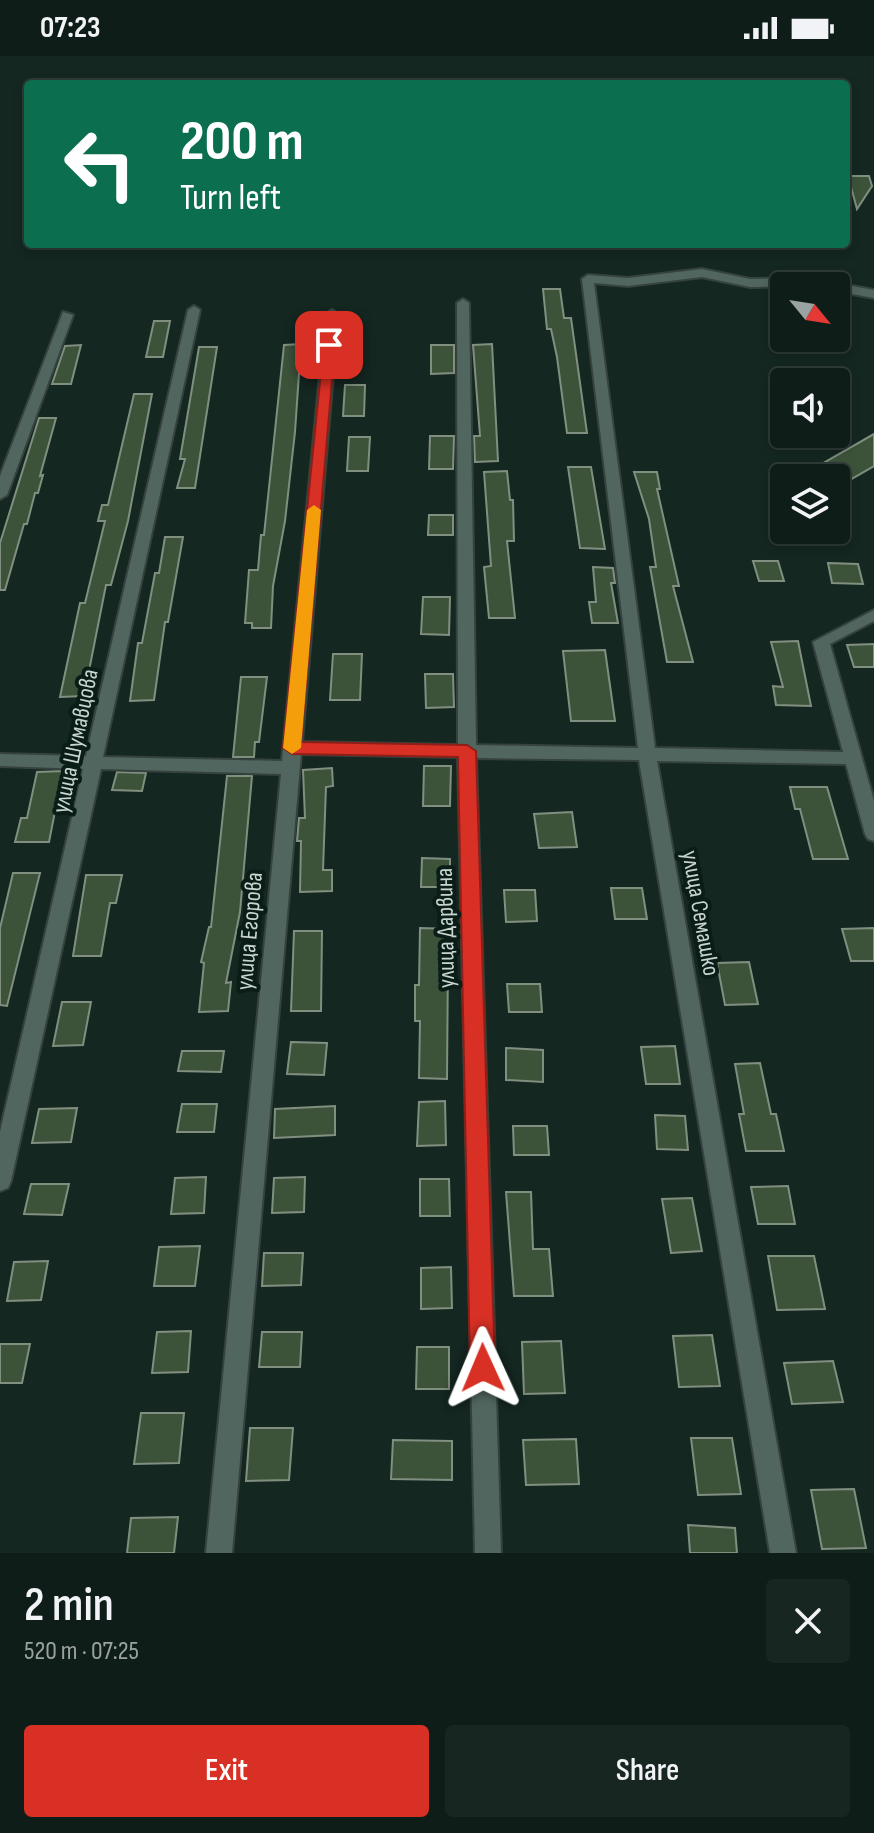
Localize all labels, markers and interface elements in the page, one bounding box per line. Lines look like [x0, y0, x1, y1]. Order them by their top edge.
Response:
text: 07:23 [40, 10, 101, 46]
text: 200 m [180, 109, 304, 176]
icon: left [48, 112, 152, 216]
text: Turn left [180, 177, 281, 220]
north arrow [770, 272, 850, 352]
map controls [770, 272, 850, 544]
pin [295, 311, 363, 379]
icon: arrive [307, 323, 351, 367]
button: sound [770, 368, 850, 448]
button: layers [770, 464, 850, 544]
street label: улица Шумавцова [46, 666, 105, 816]
street label: улица Семашко [675, 848, 726, 978]
street label: улица Дарвина [430, 868, 461, 988]
street label: улица Егорова [230, 871, 269, 991]
position arrow [441, 1326, 525, 1410]
text: 2 min [24, 1577, 114, 1634]
button: close [766, 1579, 850, 1663]
text: 520 m · 07:25 [24, 1636, 139, 1667]
button: Exit [24, 1725, 429, 1817]
button: Share [445, 1725, 850, 1817]

